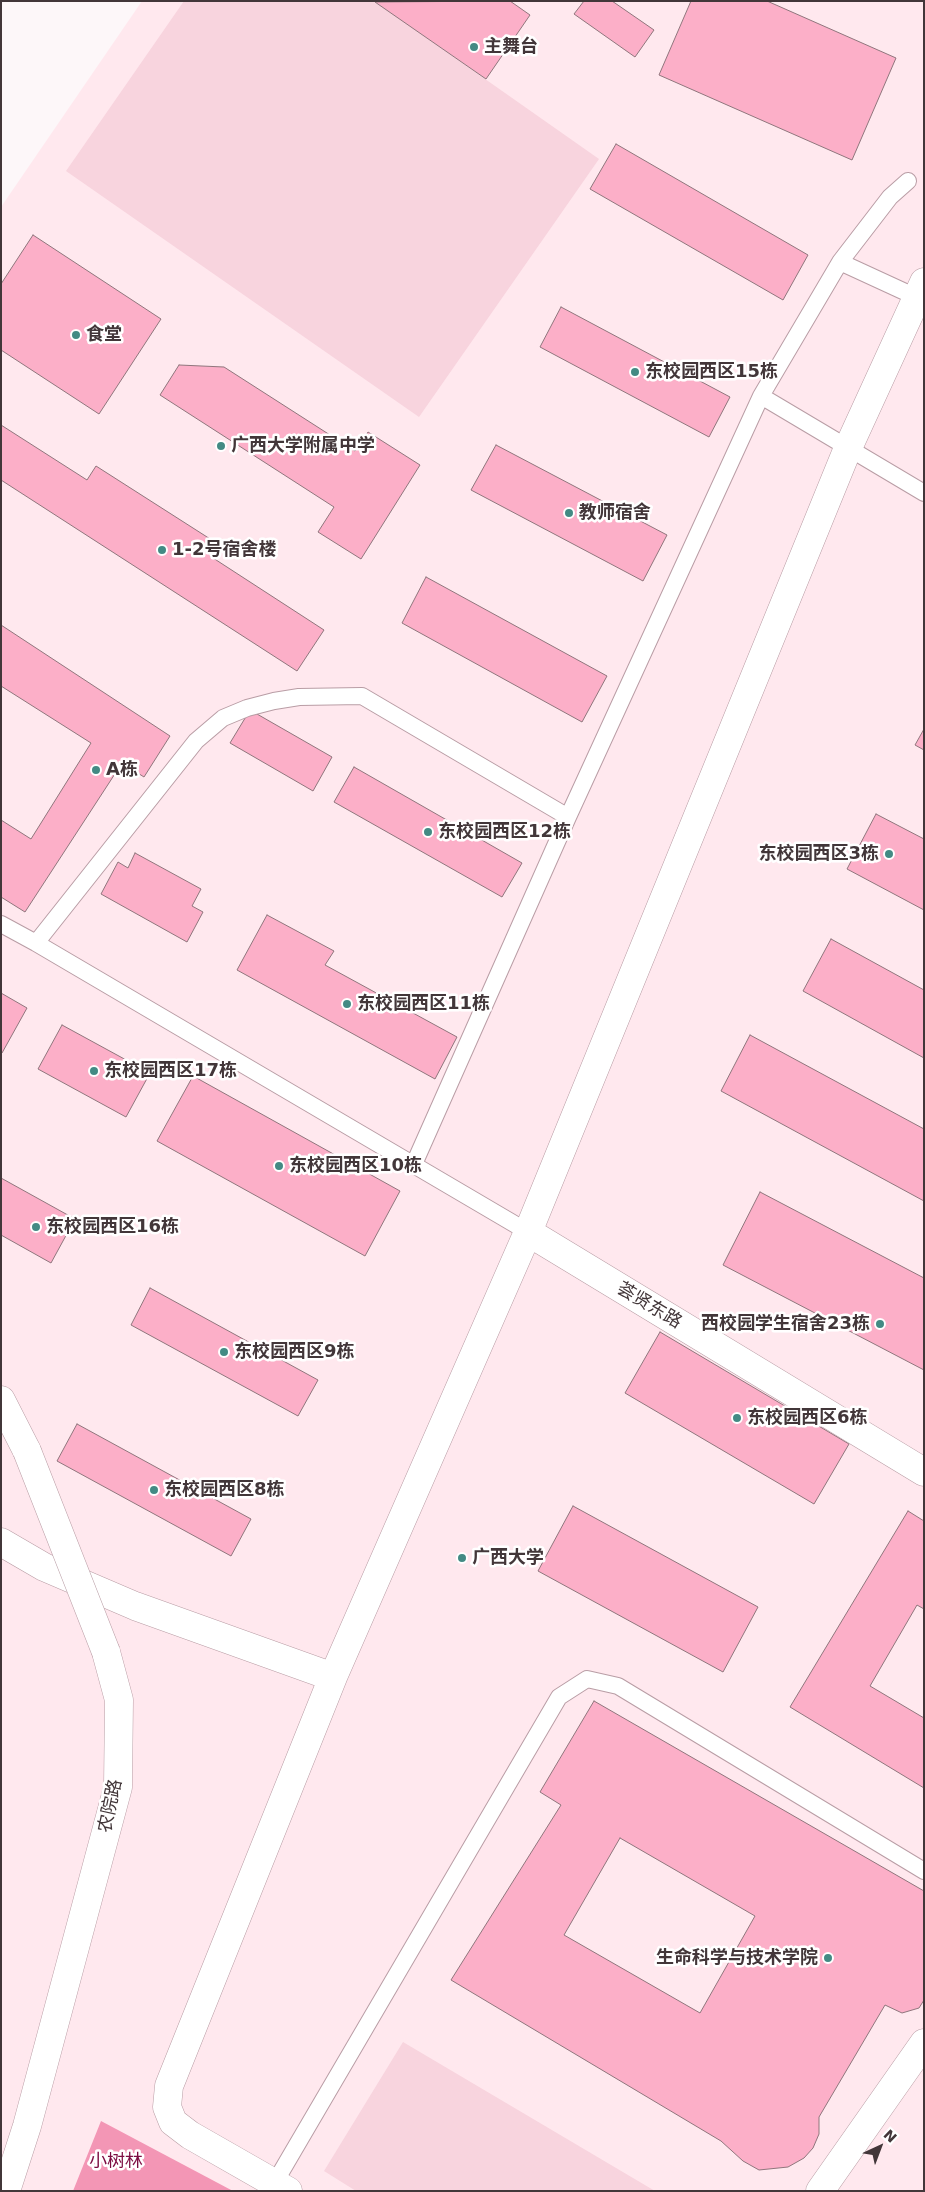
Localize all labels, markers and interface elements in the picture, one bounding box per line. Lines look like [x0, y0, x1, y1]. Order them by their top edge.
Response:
place label: 主舞台 [484, 36, 538, 58]
marker: 主舞台 [468, 41, 480, 53]
place label: 食堂 [86, 324, 122, 346]
marker: 食堂 [70, 329, 82, 341]
place label: 东校园西区15栋 [645, 361, 778, 383]
marker: 东校园西区15栋 [629, 366, 641, 378]
place label: 广西大学附属中学 [231, 435, 375, 457]
marker: 广西大学附属中学 [215, 440, 227, 452]
place label: 教师宿舍 [579, 502, 651, 524]
marker: 教师宿舍 [563, 507, 575, 519]
place label: 1-2号宿舍楼 [172, 539, 277, 561]
marker: 1-2号宿舍楼 [156, 544, 168, 556]
place label: A栋 [106, 759, 138, 781]
marker: A栋 [90, 764, 102, 776]
place label: 东校园西区12栋 [438, 821, 571, 843]
marker: 东校园西区12栋 [422, 826, 434, 838]
place label: 东校园西区3栋 [758, 843, 879, 865]
marker: 东校园西区3栋 [883, 848, 895, 860]
place label: 东校园西区11栋 [357, 993, 490, 1015]
marker: 东校园西区11栋 [341, 998, 353, 1010]
place label: 东校园西区17栋 [104, 1060, 237, 1082]
marker: 东校园西区17栋 [88, 1065, 100, 1077]
place label: 东校园西区10栋 [289, 1155, 422, 1177]
marker: 东校园西区10栋 [273, 1160, 285, 1172]
place label: 东校园西区16栋 [46, 1216, 179, 1238]
marker: 东校园西区16栋 [30, 1221, 42, 1233]
street label: 荟贤东路 [613, 1278, 685, 1334]
place label: 西校园学生宿舍23栋 [701, 1313, 870, 1335]
marker: 西校园学生宿舍23栋 [874, 1318, 886, 1330]
place label: 东校园西区9栋 [234, 1341, 355, 1363]
marker: 东校园西区9栋 [218, 1346, 230, 1358]
place label: 东校园西区6栋 [747, 1407, 868, 1429]
marker: 东校园西区6栋 [731, 1412, 743, 1424]
place label: 东校园西区8栋 [164, 1479, 285, 1501]
marker: 东校园西区8栋 [148, 1484, 160, 1496]
place label: 广西大学 [472, 1547, 544, 1569]
marker: 广西大学 [456, 1552, 468, 1564]
street label: 农院路 [95, 1777, 127, 1835]
place label: 生命科学与技术学院 [656, 1947, 818, 1969]
marker: 生命科学与技术学院 [822, 1952, 834, 1964]
north arrow [855, 2122, 905, 2172]
text: N [880, 2126, 900, 2146]
park label: 小树林 [89, 2151, 143, 2173]

